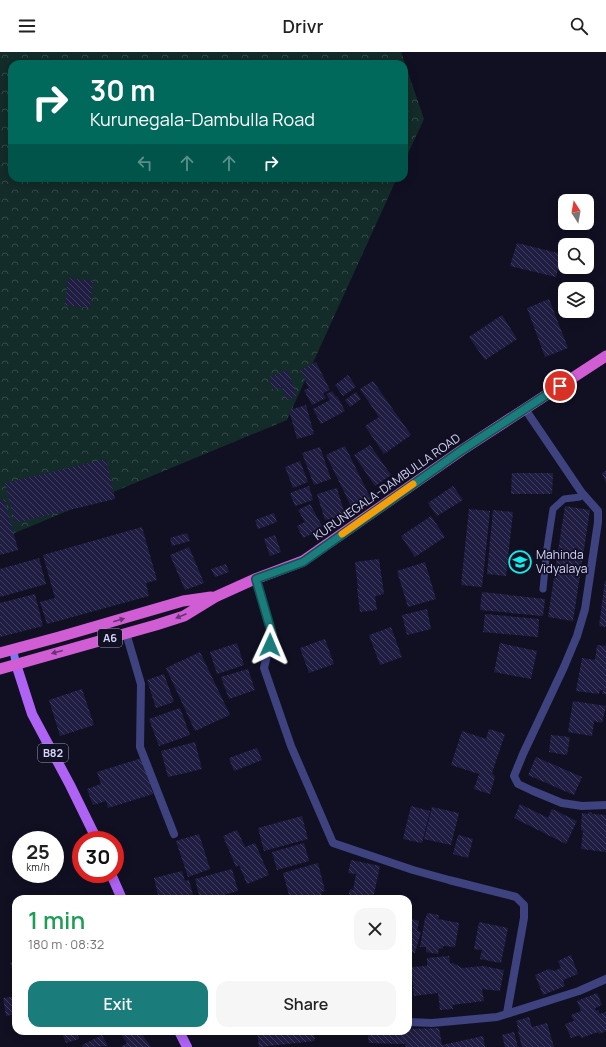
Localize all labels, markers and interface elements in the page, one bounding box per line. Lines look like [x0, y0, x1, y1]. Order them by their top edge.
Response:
text: Drivr [283, 14, 323, 38]
icon: menu [16, 15, 38, 37]
icon: search [568, 15, 590, 37]
text: 30 m [90, 71, 155, 109]
icon: right [24, 76, 76, 128]
text: Kurunegala-Dambulla Road [90, 107, 315, 131]
icon: left [134, 152, 156, 174]
icon: ahead [176, 152, 198, 174]
icon: ahead [218, 152, 240, 174]
icon: right [260, 152, 282, 174]
north arrow [558, 194, 594, 230]
map controls [558, 194, 594, 318]
button: search [558, 238, 594, 274]
button: layers [558, 282, 594, 318]
pin [543, 369, 577, 403]
icon: arrive [549, 375, 571, 397]
street label: KURUNEGALA-DAMBULLA ROAD [310, 429, 464, 544]
place label: Mahinda Vidyalaya [536, 546, 588, 577]
school or university icon: Mahinda Vidyalaya [507, 549, 533, 575]
one-way arrow [175, 614, 187, 620]
one-way arrow [113, 617, 125, 623]
position arrow [249, 624, 291, 666]
road number: A6 [98, 629, 122, 647]
one-way arrow [50, 649, 62, 655]
road number: B82 [38, 744, 68, 762]
speed limit sign: 30 [72, 831, 124, 883]
text: 25 [26, 838, 50, 865]
text: km/h [26, 860, 50, 874]
text: 1 min [28, 903, 85, 936]
button: close [354, 908, 396, 950]
text: 180 m · 08:32 [28, 935, 104, 953]
button: Exit [28, 981, 208, 1027]
button: Share [216, 981, 396, 1027]

